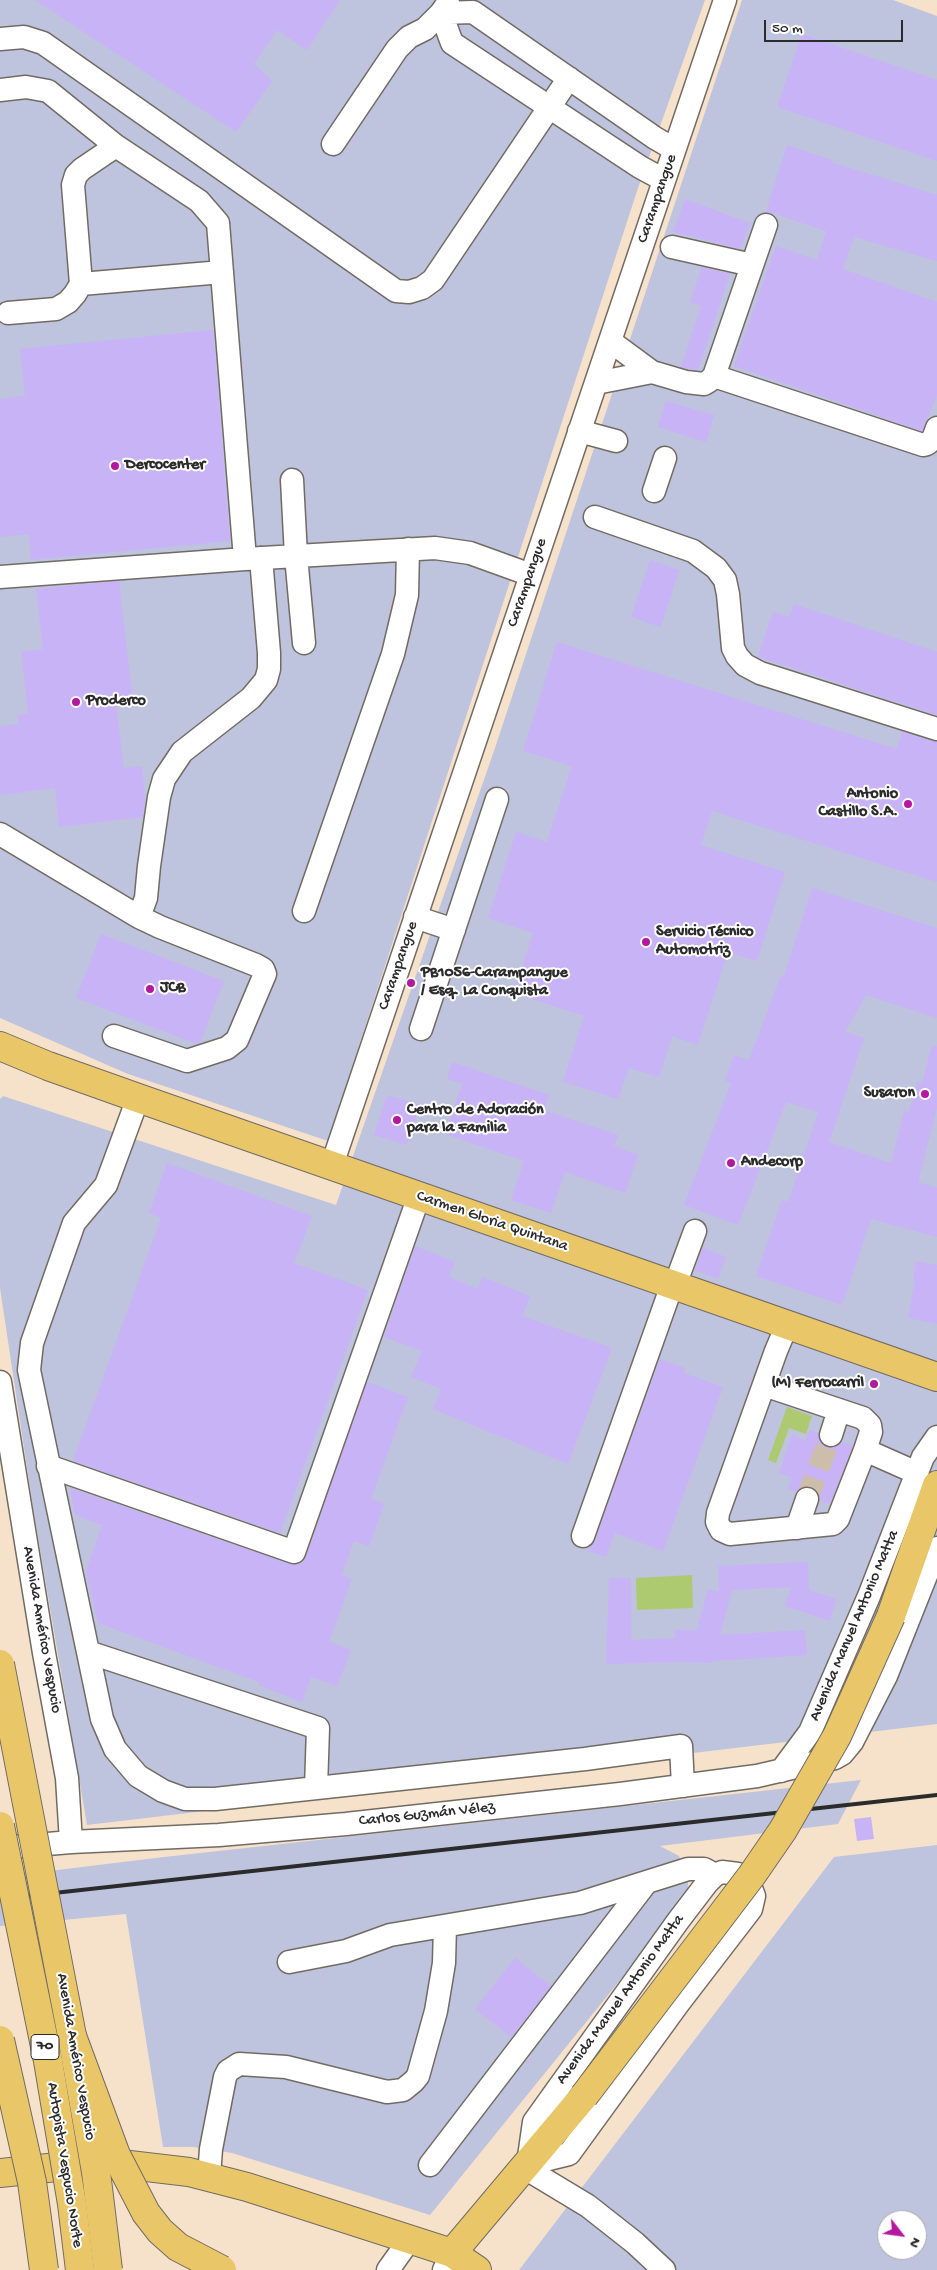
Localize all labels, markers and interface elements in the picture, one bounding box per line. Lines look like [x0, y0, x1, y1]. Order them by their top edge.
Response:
scale bar [767, 10, 906, 42]
text: 50 m [772, 20, 803, 38]
street label: Carampangue [634, 152, 682, 246]
place label: Dercocenter [125, 456, 205, 476]
marker: Dercocenter [109, 460, 121, 472]
street label: Carampangue [504, 536, 552, 630]
place label: Proderco [86, 692, 146, 712]
marker: Proderco [70, 696, 82, 708]
place label: Antonio Castillo S.A. [819, 785, 898, 823]
marker: Antonio Castillo S.A. [902, 798, 914, 810]
street label: Carampangue [375, 919, 423, 1013]
place label: Servicio Técnico Automotriz [656, 923, 754, 961]
marker: Servicio Técnico Automotriz [640, 936, 652, 948]
place label: PB1056-Carampangue / Esq. La Conquista [421, 964, 568, 1002]
marker: PB1056-Carampangue / Esq. La Conquista [405, 977, 417, 989]
place label: JCB [160, 979, 185, 999]
marker: JCB [144, 983, 156, 995]
place label: Susaron [864, 1084, 915, 1104]
marker: Susaron [919, 1088, 931, 1100]
place label: Centro de Adoración para la Familia [407, 1101, 544, 1139]
marker: Centro de Adoración para la Familia [391, 1114, 403, 1126]
place label: Andecorp [741, 1153, 803, 1173]
marker: Andecorp [725, 1157, 737, 1169]
street label: Carmen Gloria Quintana [414, 1187, 570, 1257]
place label: (M) Ferrocarril [771, 1374, 864, 1394]
marker: (M) Ferrocarril [868, 1378, 880, 1390]
street label: Avenida Manuel Antonio Matta [806, 1528, 904, 1724]
street label: Avenida Américo Vespucio [17, 1545, 65, 1715]
street label: Carlos Guzmán Vélez [358, 1798, 496, 1832]
street label: Avenida Manuel Antonio Matta [553, 1911, 689, 2089]
street label: Avenida Américo Vespucio [51, 1972, 99, 2142]
road number: 70 [31, 2034, 59, 2060]
street label: Autopista Vespucio Norte [41, 2081, 87, 2249]
north arrow [877, 2210, 927, 2260]
text: N [905, 2234, 924, 2250]

